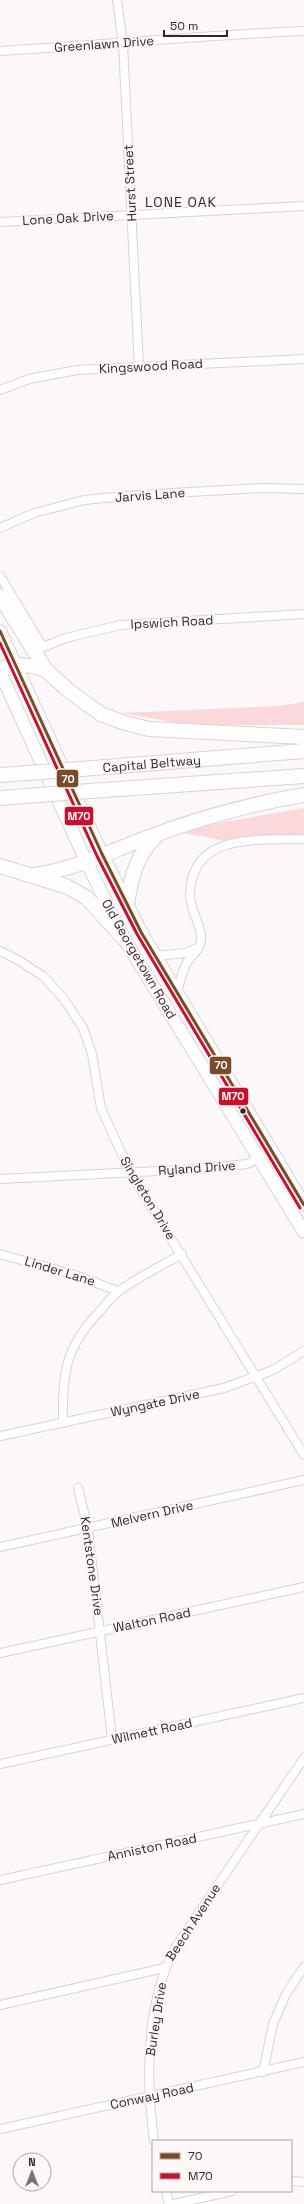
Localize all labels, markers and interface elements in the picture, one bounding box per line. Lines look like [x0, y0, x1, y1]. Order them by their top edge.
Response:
scale bar [164, 12, 227, 38]
text: 50 m [170, 18, 198, 34]
street label: Greenlawn Drive [54, 32, 154, 56]
street label: Hurst Street [119, 144, 141, 222]
district label: LONE OAK [145, 193, 217, 211]
street label: Lone Oak Drive [22, 207, 114, 229]
street label: Kingswood Road [99, 355, 203, 377]
street label: Jarvis Lane [114, 484, 186, 506]
street label: Ipswich Road [130, 611, 214, 633]
street label: Capital Beltway [102, 751, 202, 776]
line badge: 70 [56, 769, 79, 788]
text: 70 [61, 772, 75, 786]
line badge: M70 [64, 806, 94, 826]
text: M70 [68, 809, 90, 823]
street label: Old Georgetown Road [98, 896, 180, 1022]
line badge: 70 [209, 1056, 232, 1075]
text: 70 [214, 1058, 228, 1072]
line badge: M70 [218, 1087, 249, 1106]
text: M70 [222, 1089, 244, 1103]
unlabelled marker [238, 1106, 248, 1116]
street label: Singleton Drive [116, 1153, 180, 1243]
street label: Ryland Drive [158, 1157, 236, 1179]
street label: Linder Lane [23, 1252, 97, 1290]
street label: Wyngate Drive [109, 1385, 201, 1421]
street label: Melvern Drive [109, 1496, 195, 1532]
street label: Kentstone Drive [77, 1515, 107, 1617]
street label: Walton Road [112, 1603, 192, 1637]
street label: Wilmett Road [110, 1714, 194, 1748]
street label: Anniston Road [106, 1829, 198, 1865]
street label: Beech Avenue [162, 1880, 224, 1964]
street label: Burley Drive [142, 1981, 170, 2057]
street label: Conway Road [109, 2079, 195, 2113]
legend [152, 2140, 292, 2192]
text: 70 [188, 2148, 202, 2164]
north arrow [12, 2152, 52, 2192]
text: N [28, 2155, 36, 2169]
text: M70 [188, 2168, 213, 2184]

